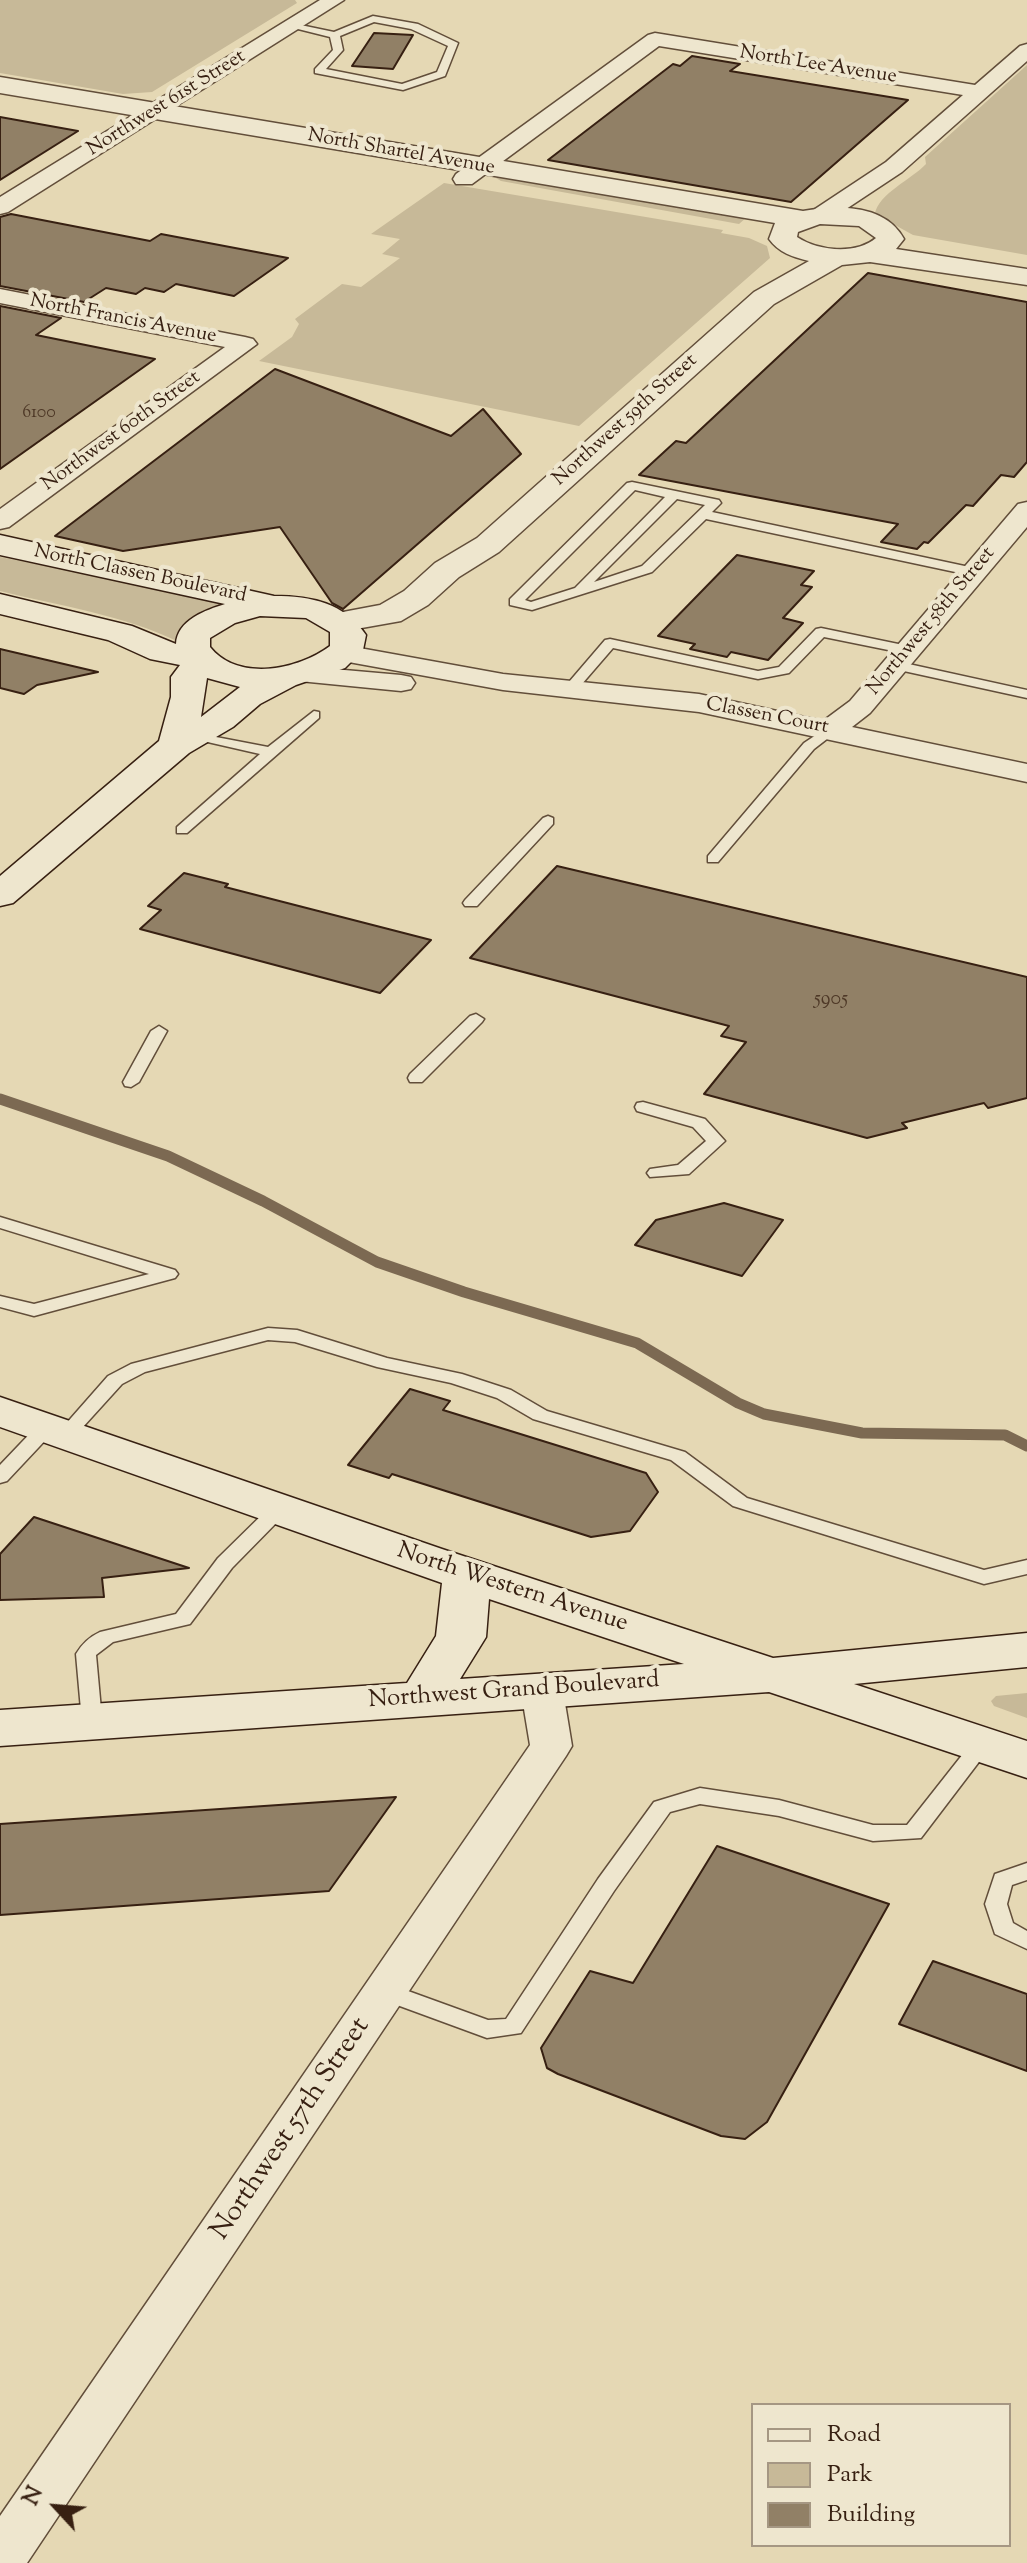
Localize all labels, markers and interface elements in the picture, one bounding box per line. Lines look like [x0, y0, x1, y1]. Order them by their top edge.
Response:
street label: North Lee Avenue [738, 42, 898, 90]
street label: Northwest 61st Street [83, 46, 251, 162]
street label: North Shartel Avenue [305, 125, 497, 181]
street label: North Francis Avenue [28, 290, 218, 350]
street label: Northwest 59th Street [549, 350, 703, 492]
street label: Northwest 60th Street [38, 366, 206, 498]
house number: 6100 [22, 403, 56, 425]
street label: North Classen Boulevard [32, 541, 248, 609]
street label: Northwest 58th Street [863, 543, 1001, 701]
street label: Classen Court [704, 693, 830, 741]
house number: 5905 [814, 989, 848, 1013]
street label: North Western Avenue [393, 1538, 631, 1640]
street label: Northwest Grand Boulevard [368, 1667, 660, 1717]
street label: Northwest 57th Street [205, 2012, 379, 2248]
legend [751, 2403, 1011, 2547]
text: Road [827, 2418, 881, 2452]
text: Park [827, 2458, 873, 2492]
north arrow [16, 2467, 96, 2547]
text: N [16, 2482, 53, 2511]
text: Building [827, 2498, 915, 2532]

